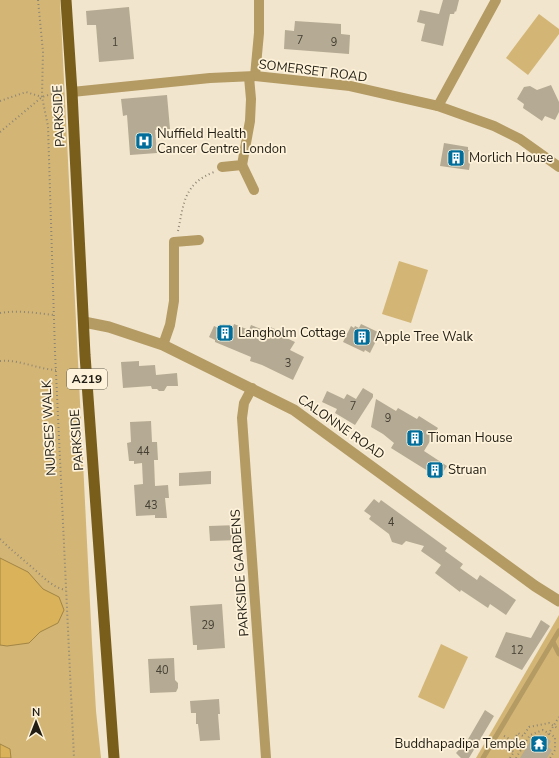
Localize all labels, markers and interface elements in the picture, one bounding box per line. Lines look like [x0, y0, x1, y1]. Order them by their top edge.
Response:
house number: 7 [297, 33, 303, 48]
house number: 1 [112, 35, 118, 50]
house number: 9 [331, 35, 337, 50]
street label: SOMERSET ROAD [258, 55, 368, 87]
street label: PARKSIDE [48, 85, 70, 147]
place label: Nuffield Health Cancer Centre London [157, 125, 286, 158]
hospital icon: Nuffield Health Cancer Centre London [134, 131, 154, 151]
building icon: Morlich House [446, 148, 466, 168]
place label: Morlich House [469, 149, 553, 167]
building icon: Langholm Cottage [215, 323, 235, 343]
place label: Langholm Cottage [238, 324, 346, 342]
building icon: Apple Tree Walk [352, 327, 372, 347]
place label: Apple Tree Walk [375, 328, 474, 346]
house number: 3 [285, 356, 291, 371]
road number: A219 [67, 369, 107, 389]
street label: NURSES' WALK [37, 379, 60, 476]
street label: CALONNE ROAD [294, 390, 388, 464]
house number: 7 [350, 399, 356, 414]
street label: PARKSIDE [66, 409, 88, 471]
house number: 9 [385, 411, 391, 426]
building icon: Tioman House [405, 428, 425, 448]
place label: Tioman House [428, 429, 512, 447]
house number: 44 [136, 444, 150, 459]
building icon: Struan [425, 460, 445, 480]
place label: Struan [448, 461, 487, 479]
house number: 43 [144, 498, 158, 513]
street label: PARKSIDE GARDENS [227, 509, 253, 637]
house number: 4 [388, 515, 395, 530]
house number: 29 [201, 618, 215, 633]
house number: 12 [510, 643, 524, 658]
house number: 40 [155, 663, 169, 678]
north arrow [16, 702, 56, 742]
text: N [32, 705, 40, 720]
temple icon: Buddhapadipa Temple [529, 734, 549, 754]
place label: Buddhapadipa Temple [394, 735, 526, 753]

